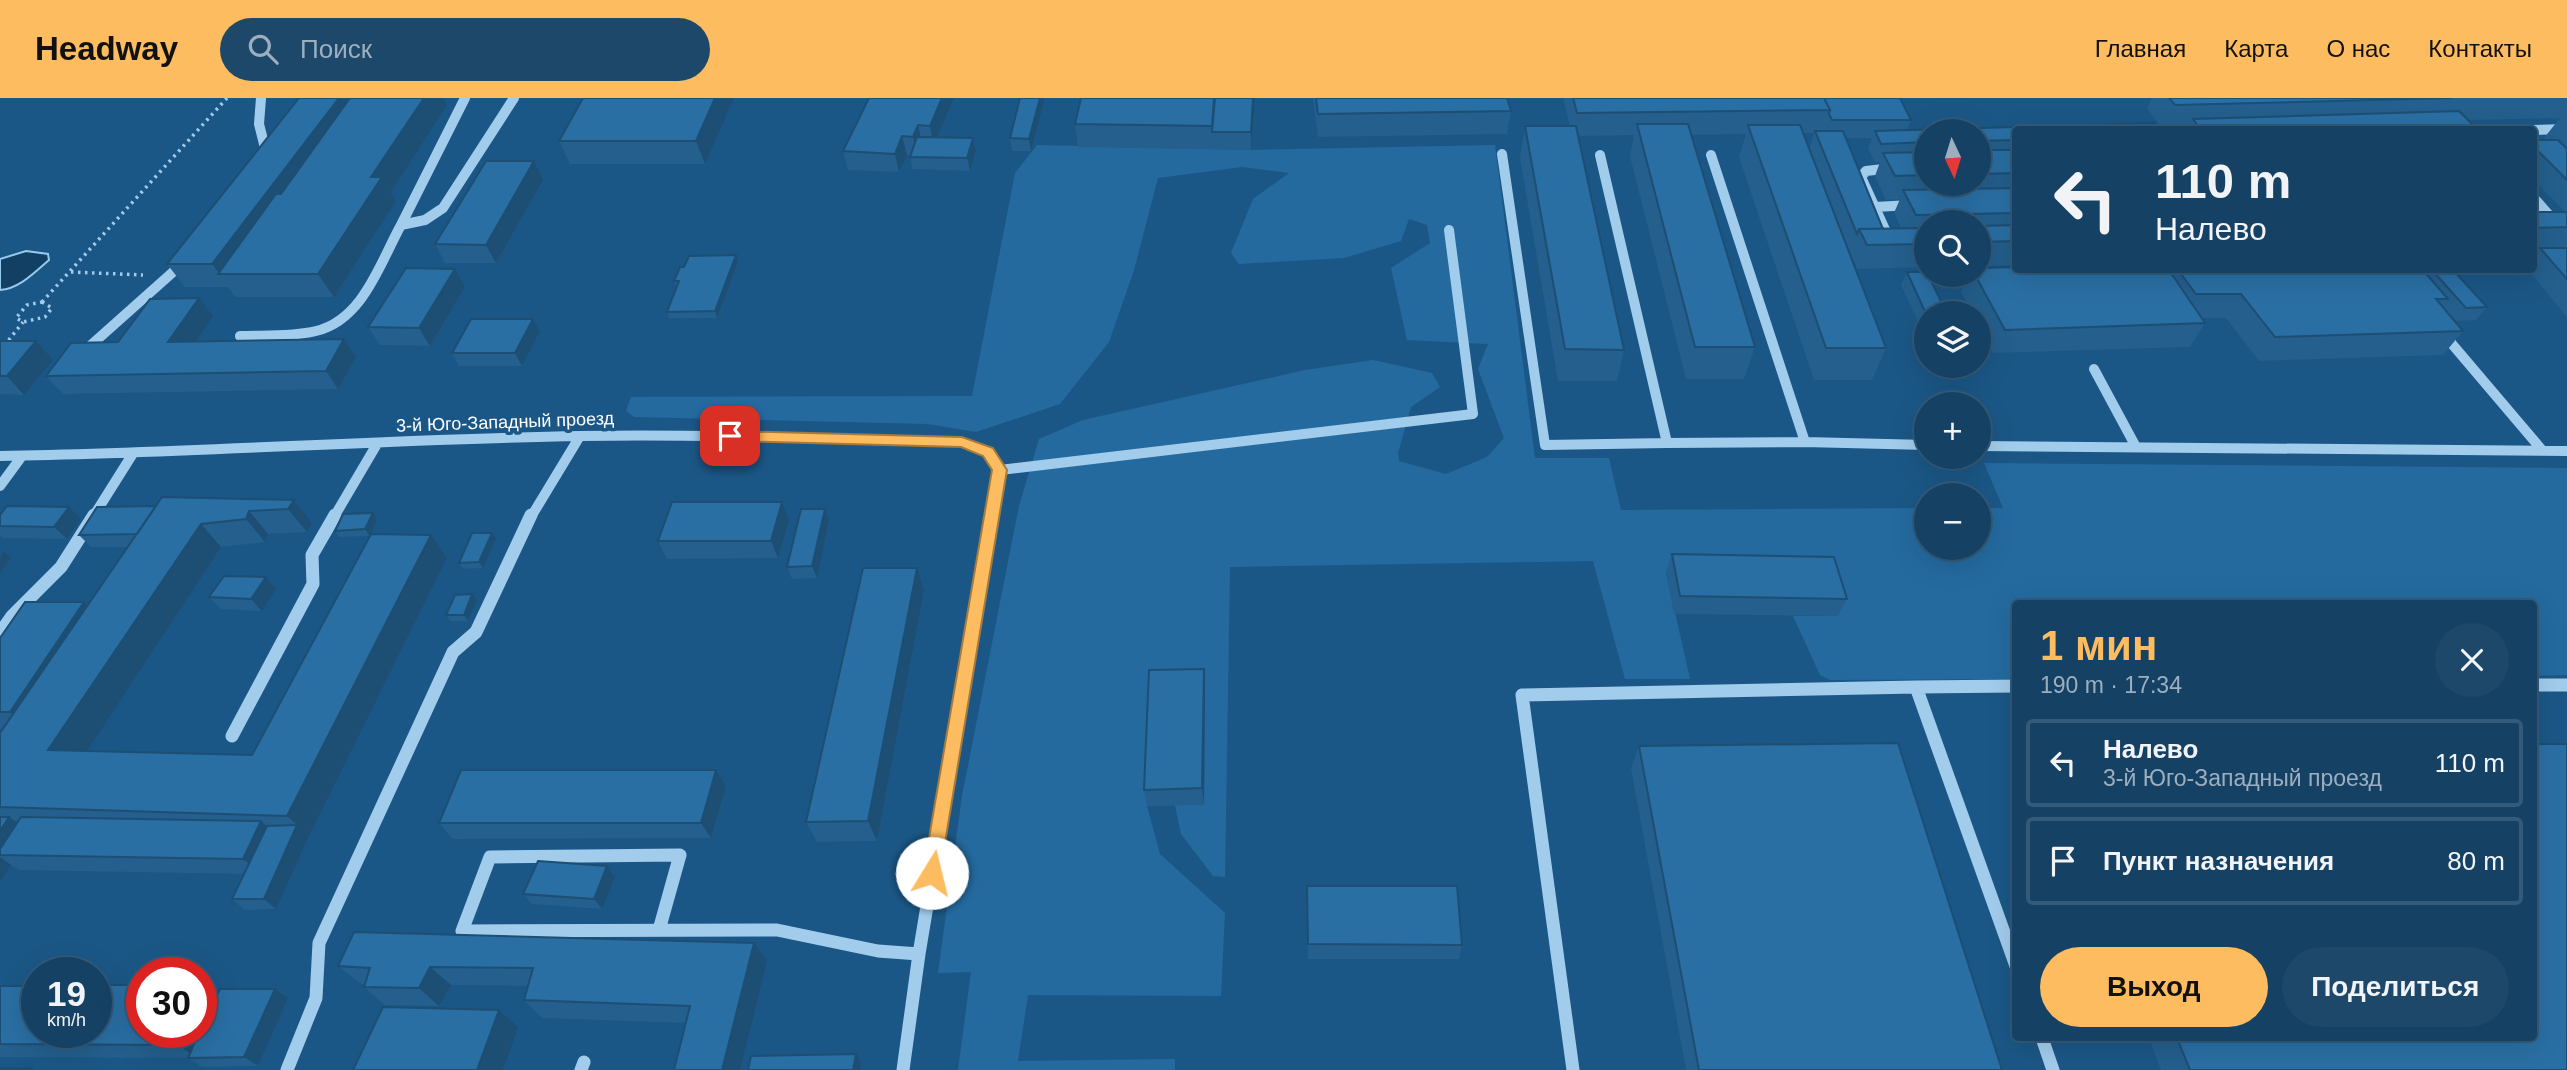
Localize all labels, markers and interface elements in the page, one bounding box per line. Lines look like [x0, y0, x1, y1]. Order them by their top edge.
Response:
search box [220, 18, 710, 81]
text: Headway [35, 30, 178, 67]
icon: search [244, 30, 282, 68]
text: Поиск [300, 34, 372, 64]
text: Главная [2095, 35, 2186, 62]
text: Карта [2224, 35, 2288, 62]
text: О нас [2326, 35, 2390, 62]
text: Контакты [2428, 35, 2532, 62]
north arrow [1914, 119, 1992, 196]
map controls [1914, 119, 1991, 560]
icon: left [2040, 154, 2131, 245]
text: 110 m [2155, 154, 2291, 208]
button: search [1914, 210, 1991, 287]
text: Налево [2155, 211, 2267, 247]
button: layers [1914, 301, 1991, 378]
button: + [1914, 392, 1991, 469]
pin [700, 406, 760, 466]
street label: 3-й Юго-Западный проезд [396, 408, 615, 436]
icon: arrive [711, 417, 749, 455]
button: − [1914, 483, 1991, 560]
text: 1 мин [2040, 622, 2157, 669]
button: close [2435, 623, 2509, 697]
text: 190 m · 17:34 [2040, 672, 2182, 698]
text: Налево [2103, 734, 2198, 764]
icon: left [2044, 744, 2082, 782]
text: 110 m [2435, 748, 2505, 778]
text: 3-й Юго-Западный проезд [2103, 765, 2382, 791]
position arrow [895, 836, 969, 910]
icon: arrive [2044, 842, 2082, 880]
text: Пункт назначения [2103, 846, 2334, 876]
text: 80 m [2447, 846, 2505, 876]
button: Выход [2040, 947, 2268, 1027]
button: Поделиться [2282, 947, 2509, 1027]
speed limit sign: 30 [126, 957, 217, 1048]
text: 19 [47, 974, 86, 1013]
text: km/h [47, 1010, 86, 1030]

